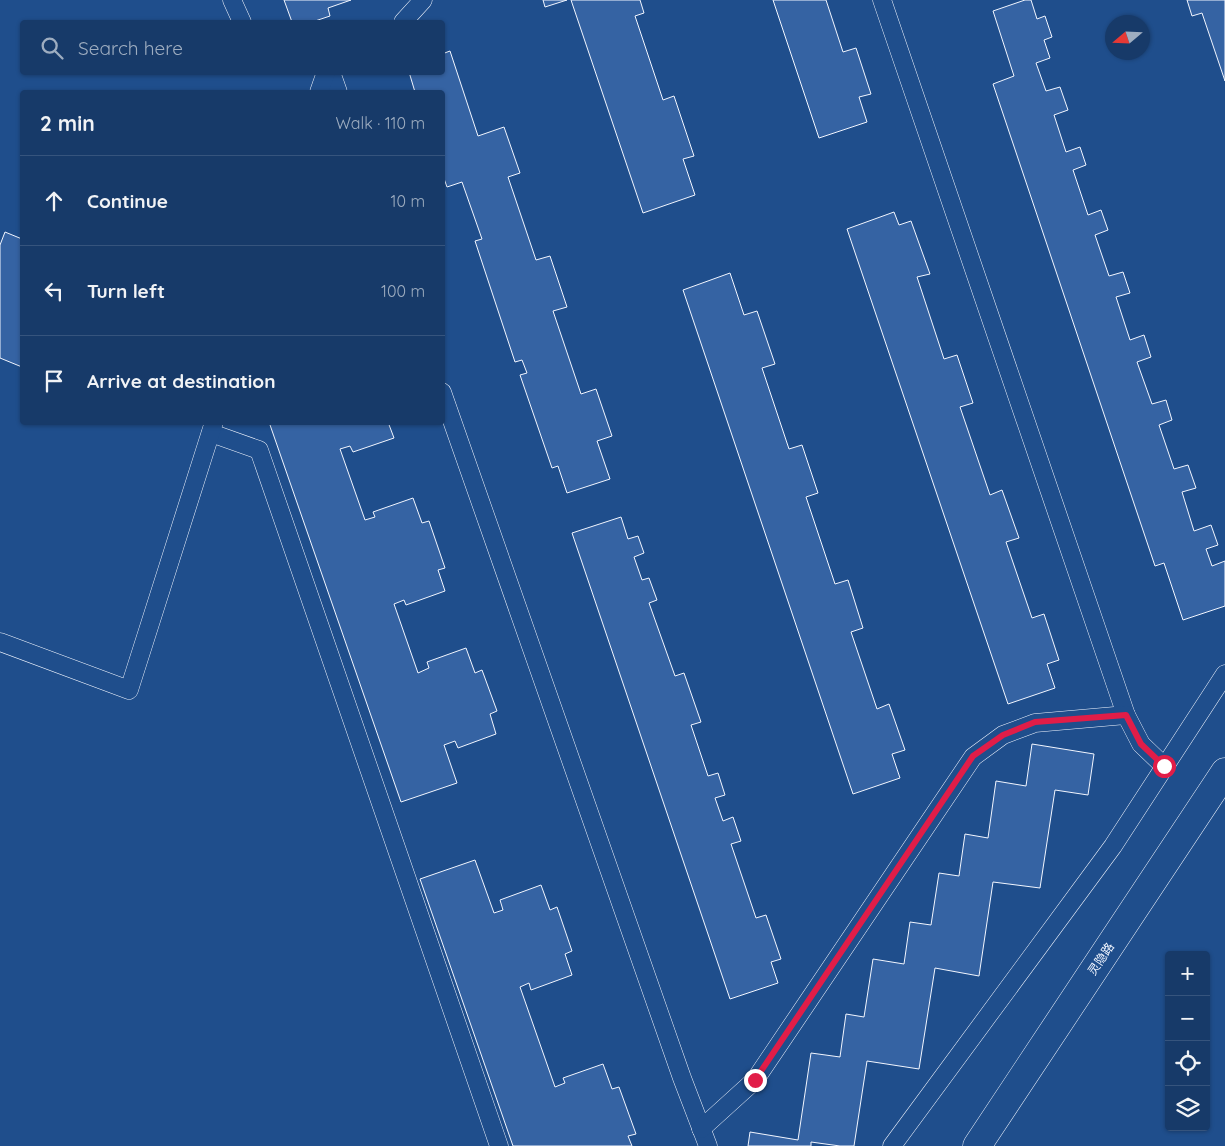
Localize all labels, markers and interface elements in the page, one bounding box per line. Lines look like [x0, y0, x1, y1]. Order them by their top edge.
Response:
north arrow [1105, 15, 1150, 60]
search box [20, 20, 445, 75]
icon: search [38, 34, 66, 62]
text: Search here [78, 36, 183, 60]
text: 2 min [40, 110, 95, 136]
text: Walk · 110 m [336, 113, 425, 133]
icon: ahead [40, 187, 68, 215]
text: Continue [87, 189, 168, 213]
text: 10 m [391, 191, 425, 211]
icon: left [40, 277, 68, 305]
text: Turn left [87, 279, 165, 303]
text: 100 m [381, 281, 425, 301]
icon: arrive [40, 367, 68, 395]
text: Arrive at destination [87, 369, 276, 393]
route start [1153, 755, 1176, 778]
street label: 灵隐路 [1084, 940, 1117, 978]
map controls [1165, 951, 1210, 1131]
button: + [1165, 951, 1210, 996]
button: − [1165, 996, 1210, 1041]
button: locate [1165, 1041, 1210, 1086]
route end [744, 1069, 767, 1092]
button: layers [1165, 1086, 1210, 1131]

